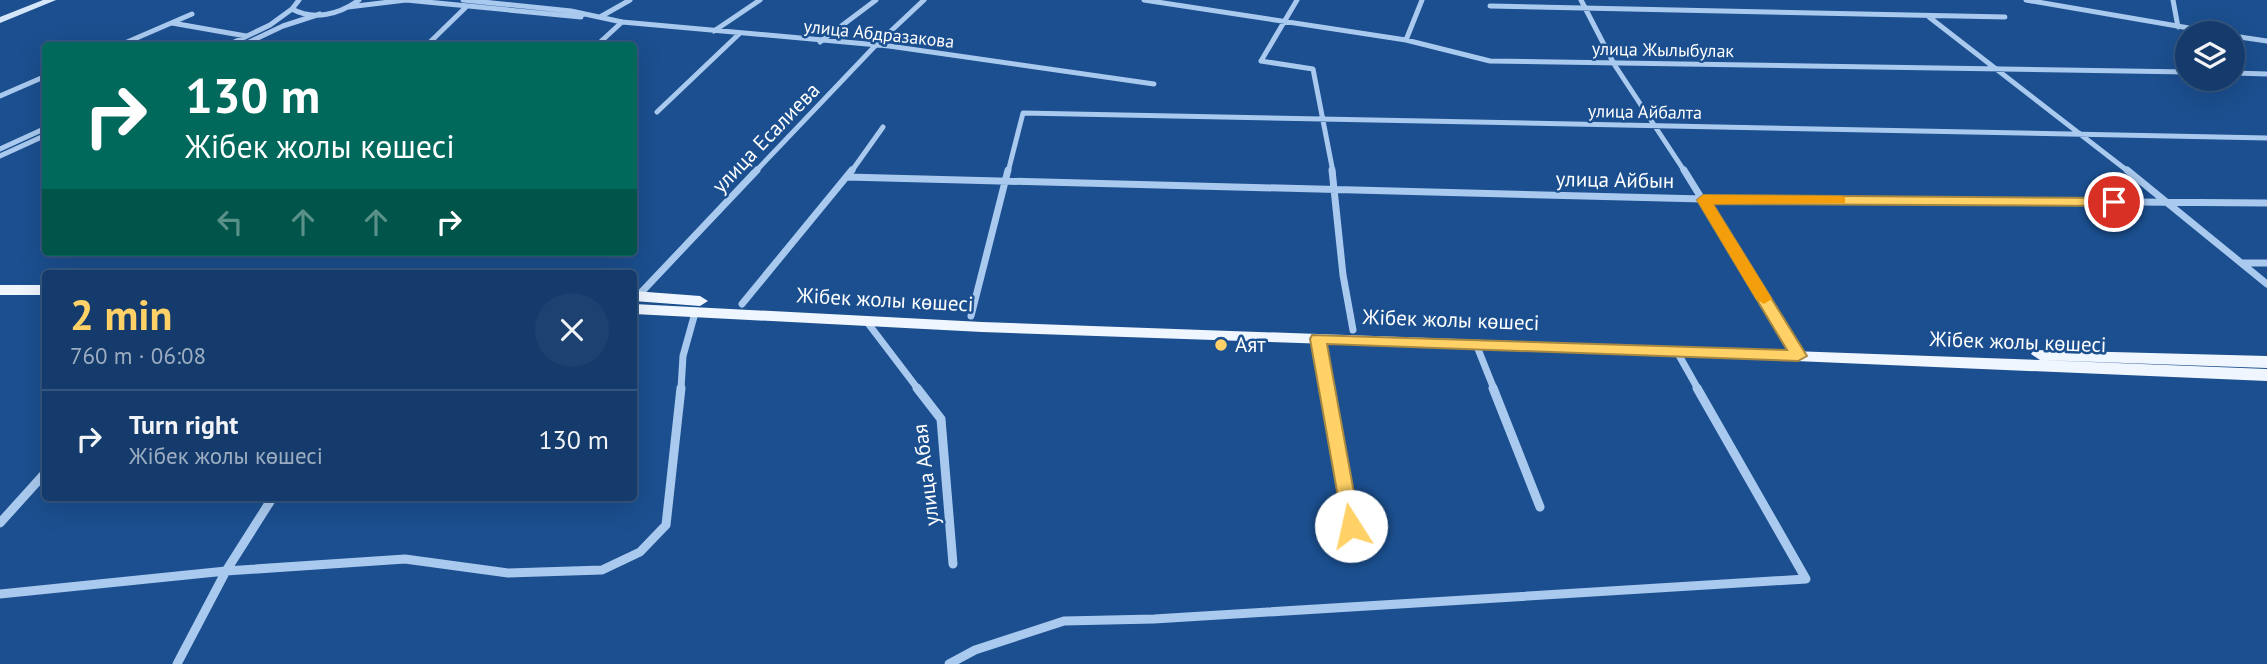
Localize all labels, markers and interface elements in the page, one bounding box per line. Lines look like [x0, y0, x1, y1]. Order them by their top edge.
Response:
street label: улица Абдразакова [803, 14, 956, 53]
map controls [2175, 21, 2245, 91]
button: layers [2175, 21, 2245, 91]
street label: улица Жылыбулак [1592, 37, 1735, 62]
text: 130 m [185, 63, 320, 127]
icon: right [70, 70, 161, 161]
street label: улица Есалиева [706, 77, 825, 199]
street label: улица Айбалта [1588, 99, 1702, 124]
text: Жібек жолы көшесі [185, 125, 455, 167]
street label: улица Айбын [1555, 165, 1675, 194]
pin [2084, 172, 2144, 232]
icon: arrive [2095, 183, 2133, 221]
icon: left [211, 203, 249, 241]
icon: ahead [284, 203, 322, 241]
icon: ahead [357, 203, 395, 241]
icon: right [430, 203, 468, 241]
street label: Жібек жолы көшесі [795, 281, 974, 318]
text: 2 min [70, 287, 172, 342]
button: close [535, 293, 609, 367]
street label: Жібек жолы көшесі [1361, 303, 1540, 336]
street label: Жібек жолы көшесі [1928, 325, 2107, 358]
place label: Аят [1235, 331, 1266, 358]
marker: Аят [1213, 337, 1229, 353]
text: 760 m · 06:08 [70, 341, 206, 370]
text: Turn right [129, 408, 238, 441]
icon: right [70, 420, 108, 458]
text: 130 m [538, 423, 609, 456]
street label: улица Абая [906, 423, 945, 527]
text: Жібек жолы көшесі [129, 441, 323, 470]
position arrow [1314, 489, 1388, 563]

